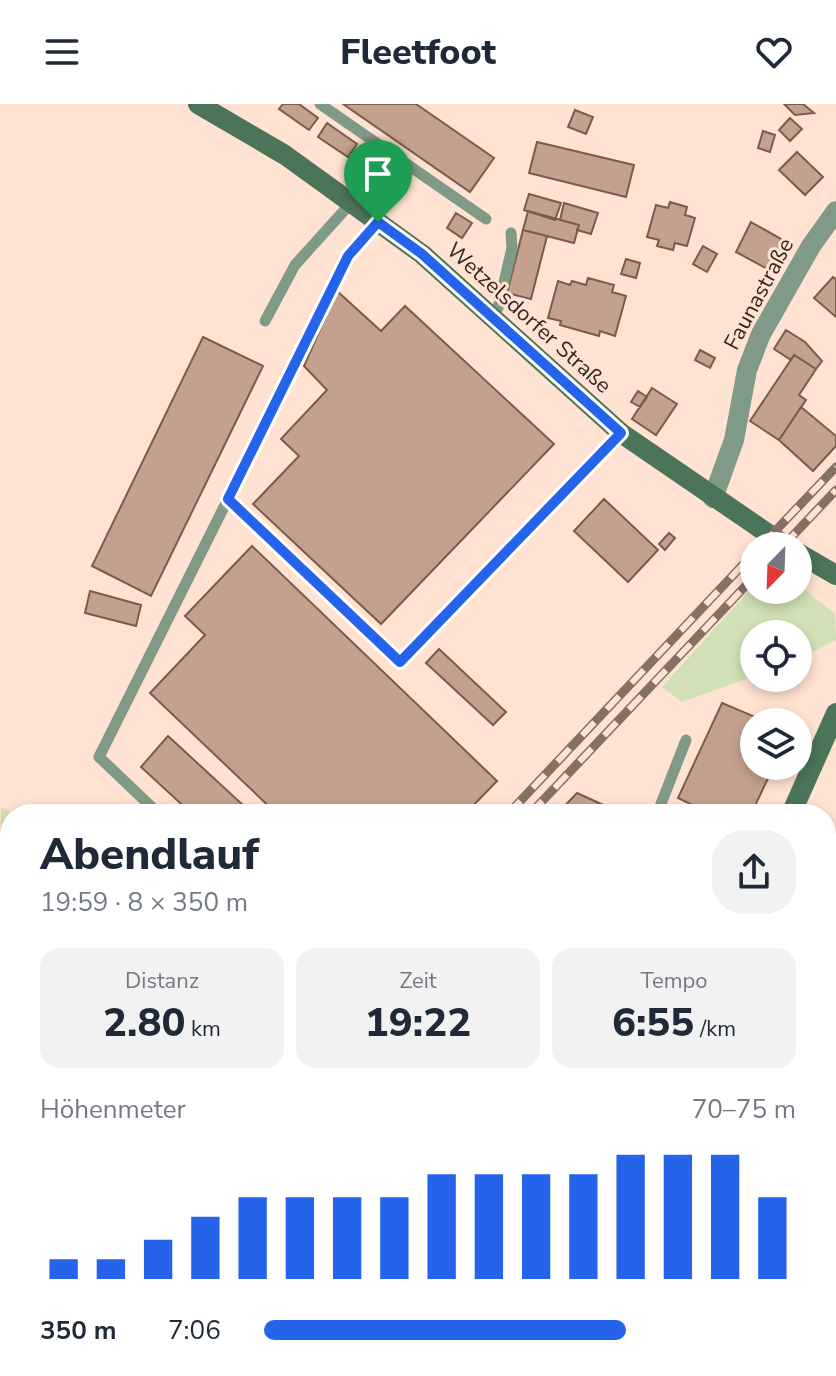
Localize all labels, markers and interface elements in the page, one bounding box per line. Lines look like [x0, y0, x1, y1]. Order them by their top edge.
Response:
text: Fleetfoot [340, 28, 496, 77]
icon: menu [40, 30, 84, 74]
icon: heart [752, 30, 796, 74]
pin [344, 140, 412, 222]
icon: arrive [356, 152, 400, 196]
street label: Faunastraße [717, 233, 801, 355]
street label: Wetzelsdorfer Straße [440, 236, 618, 400]
north arrow [740, 532, 812, 604]
map controls [740, 532, 812, 780]
button: locate [740, 620, 812, 692]
button: layers [740, 708, 812, 780]
text: Abendlauf [40, 825, 259, 885]
button: share [712, 830, 796, 914]
text: 19:59 · 8 × 350 m [40, 885, 248, 920]
text: Distanz [125, 966, 199, 996]
text: Zeit [399, 966, 437, 996]
text: Tempo [640, 966, 708, 996]
text: 2.80 [103, 996, 185, 1050]
text: 19:22 [365, 996, 471, 1050]
text: 6:55 [612, 996, 694, 1050]
text: km [185, 1014, 221, 1044]
text: /km [694, 1014, 736, 1044]
text: Höhenmeter [40, 1092, 186, 1127]
text: 70–75 m [692, 1092, 796, 1127]
text: 350 m [40, 1313, 117, 1348]
text: 7:06 [168, 1313, 221, 1348]

